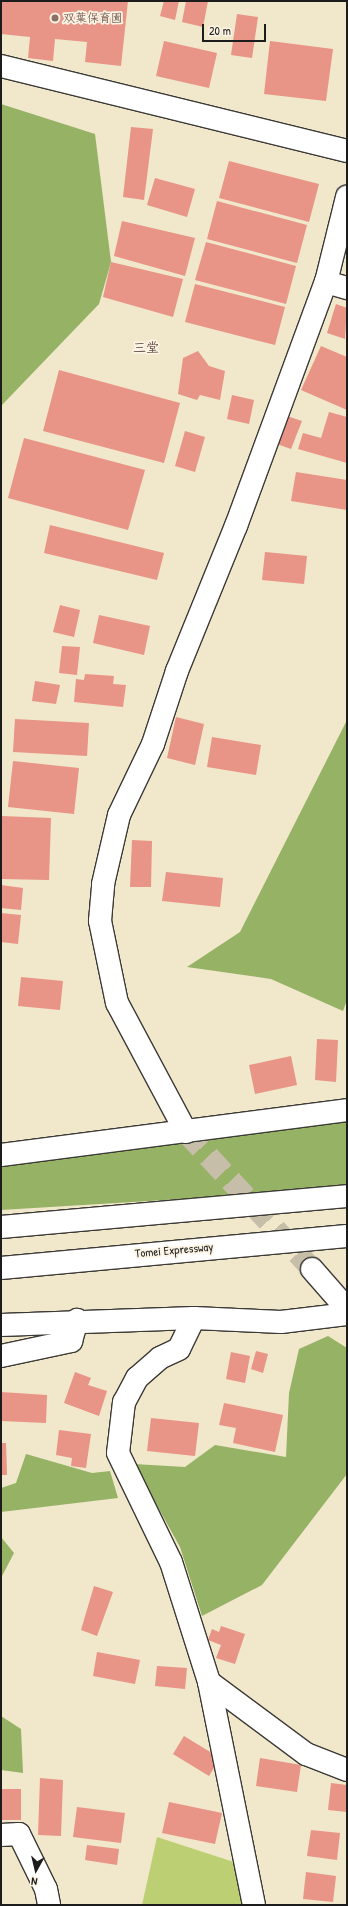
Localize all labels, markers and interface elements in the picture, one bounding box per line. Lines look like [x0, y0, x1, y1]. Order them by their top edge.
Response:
place label: 双葉保育園 [63, 11, 123, 25]
marker: 双葉保育園 [50, 13, 60, 23]
scale bar [204, 16, 268, 42]
text: 20 m [209, 22, 231, 39]
district label: 三堂 [133, 339, 159, 355]
street label: Tomei Expressway [134, 1239, 214, 1261]
north arrow [16, 1850, 56, 1890]
text: N [30, 1875, 38, 1889]

